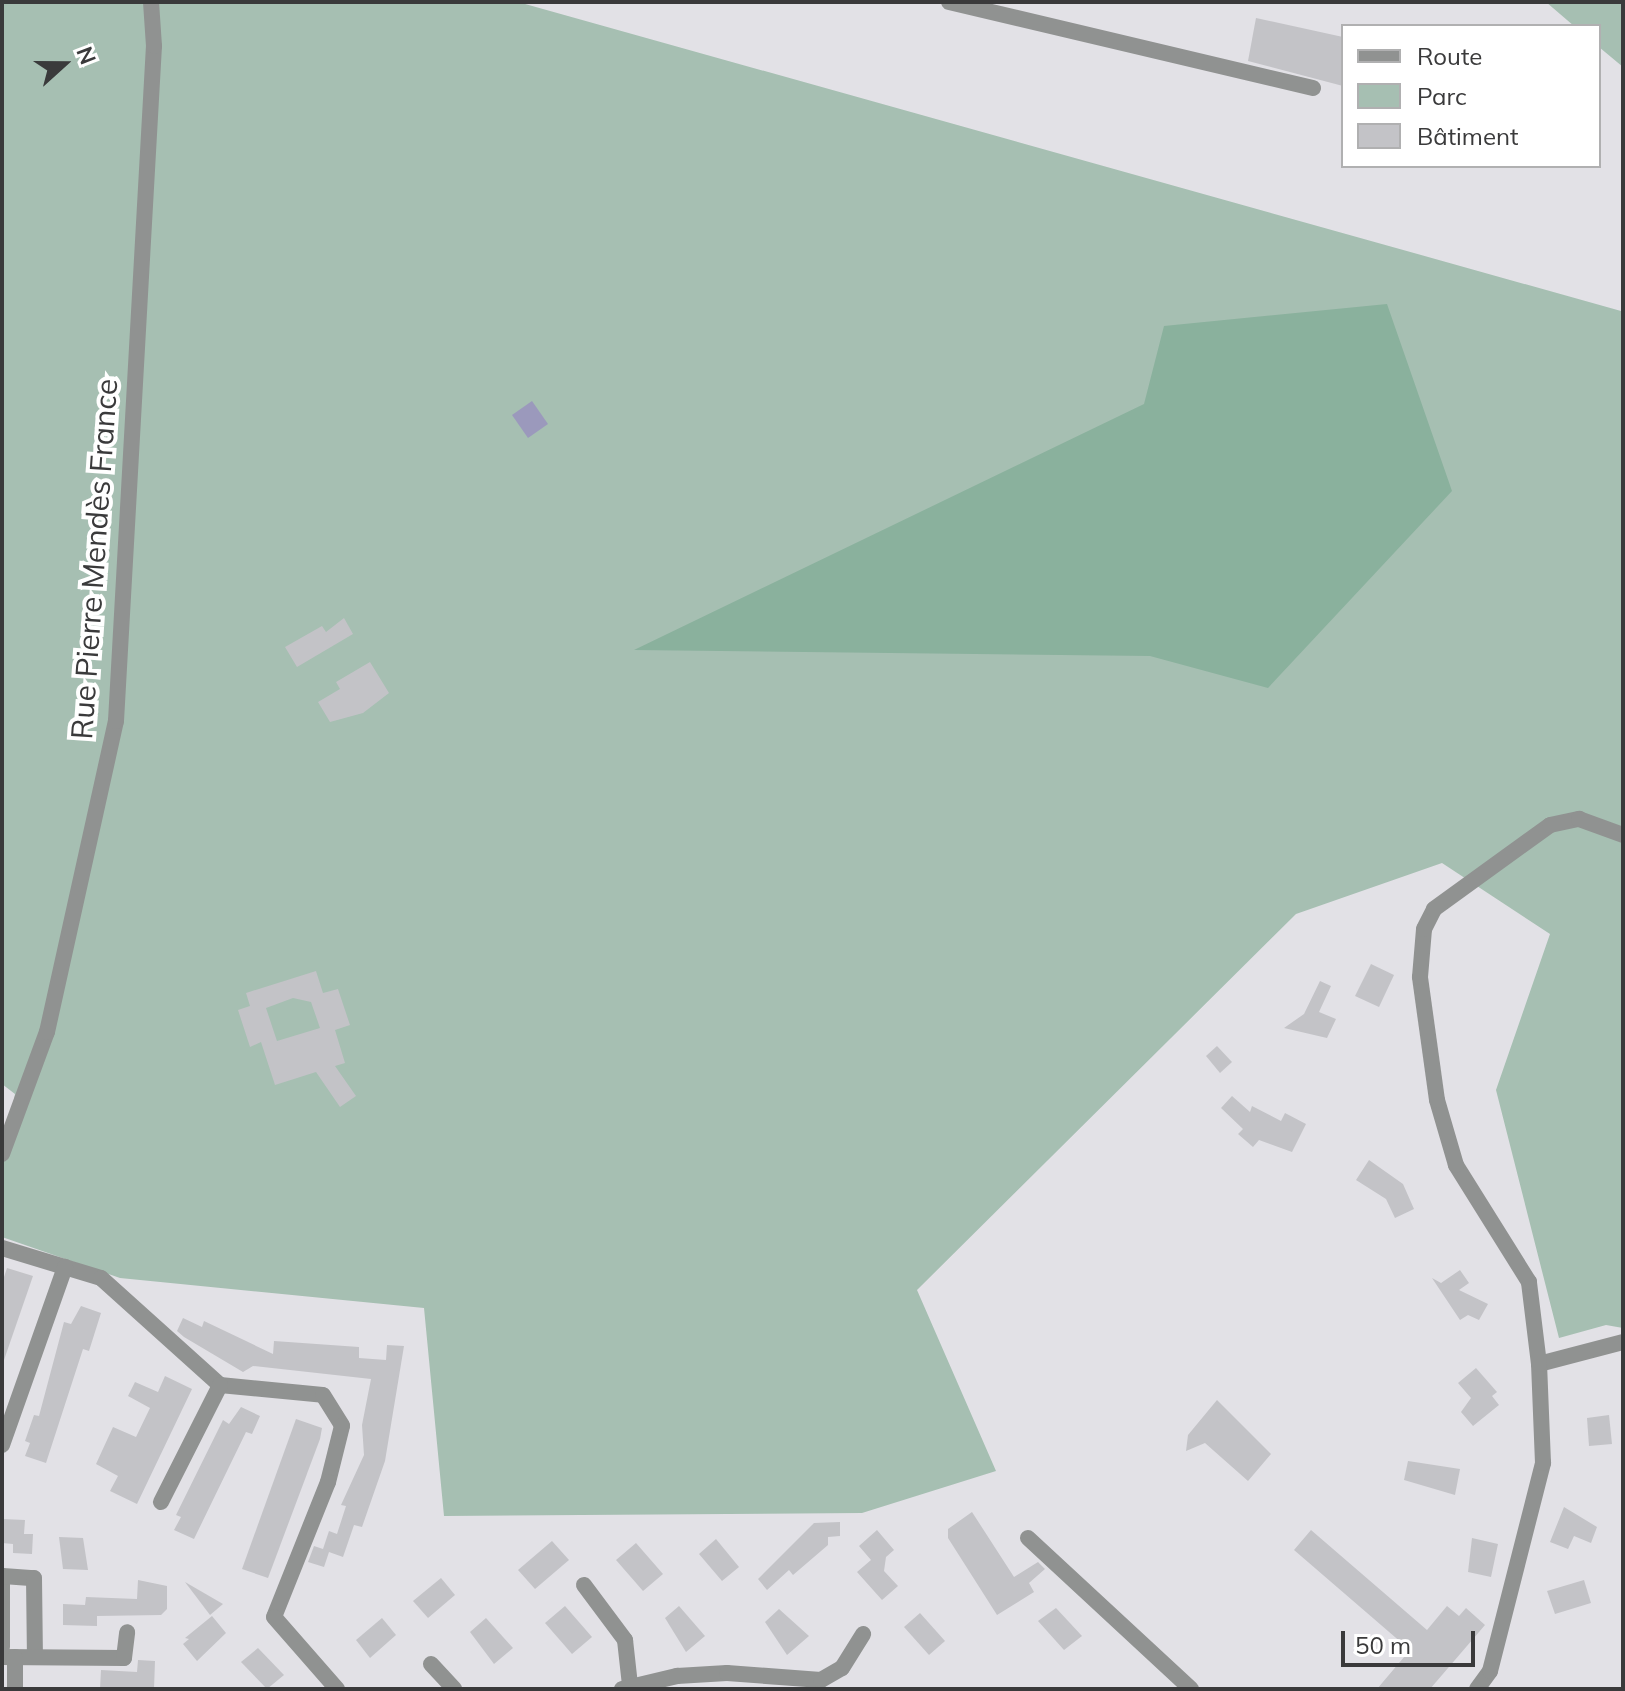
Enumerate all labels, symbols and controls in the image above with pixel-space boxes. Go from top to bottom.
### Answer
north arrow [24,24,104,104]
legend [1341,24,1601,168]
text: Route [1417,41,1482,71]
text: N [70,43,102,68]
text: Parc [1417,81,1467,111]
text: Bâtiment [1417,121,1518,151]
street label: Rue Pierre Mendès France [63,378,125,740]
scale bar [1345,1615,1479,1665]
text: 50 m [1355,1630,1411,1660]

